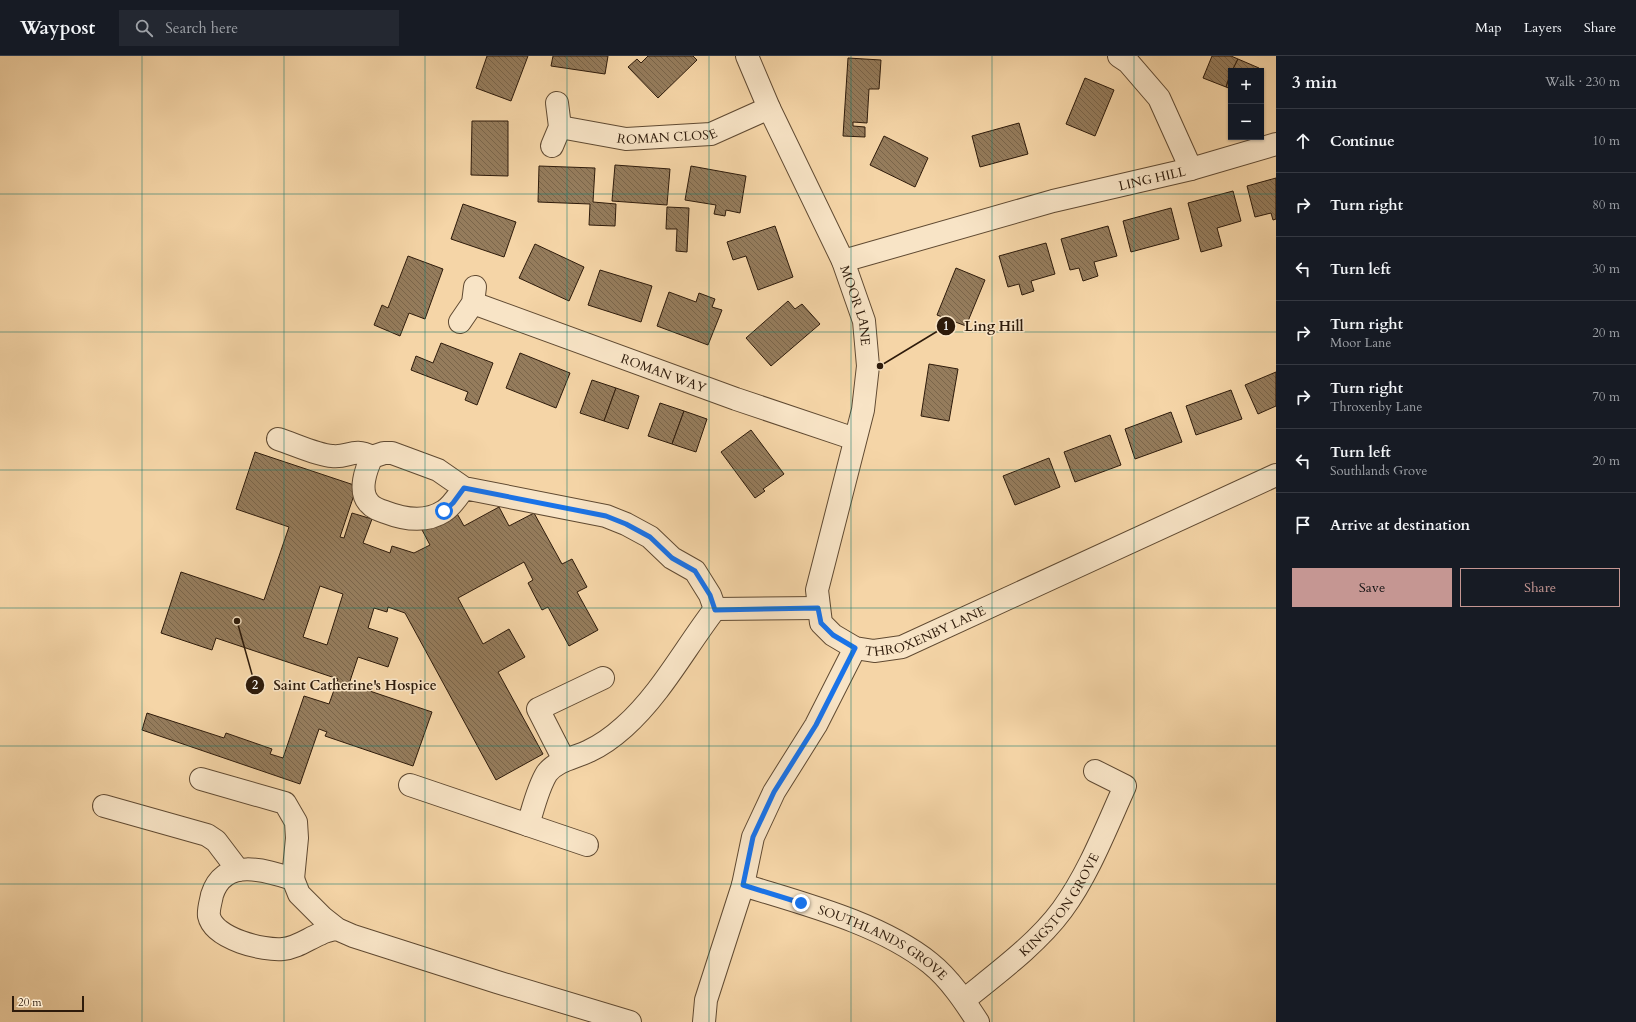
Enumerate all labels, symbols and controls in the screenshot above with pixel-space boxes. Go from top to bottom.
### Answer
search box [119,10,399,46]
text: Waypost [20,15,95,41]
icon: search [133,17,155,39]
text: Search here [165,18,238,38]
text: Map [1475,18,1502,37]
text: Layers [1524,18,1562,37]
text: Share [1584,18,1616,37]
map controls [1228,68,1264,140]
button: + [1228,68,1264,104]
text: 3 min [1292,71,1337,94]
text: Walk · 230 m [1545,73,1620,91]
button: − [1228,104,1264,140]
street label: ROMAN CLOSE [615,124,720,149]
icon: ahead [1292,130,1314,152]
text: Continue [1330,131,1395,151]
text: 10 m [1592,132,1620,150]
street label: LING HILL [1117,163,1188,196]
icon: right [1292,194,1314,216]
text: Turn right [1330,195,1403,215]
text: 80 m [1592,196,1620,214]
icon: left [1292,258,1314,280]
text: Turn left [1330,259,1391,279]
text: 30 m [1592,260,1620,278]
street label: MOOR LANE [835,263,874,347]
callout: Ling Hill [936,313,1032,339]
text: Turn right [1330,314,1403,334]
text: Ling Hill [964,317,1024,336]
text: 1 [943,318,949,334]
icon: right [1292,322,1314,344]
text: 20 m [1592,324,1620,342]
text: Moor Lane [1330,334,1391,352]
street label: ROMAN WAY [618,350,709,397]
text: Turn right [1330,378,1403,398]
icon: right [1292,386,1314,408]
text: 70 m [1592,388,1620,406]
text: Throxenby Lane [1330,398,1422,416]
text: Turn left [1330,442,1391,462]
icon: left [1292,450,1314,472]
text: 20 m [1592,452,1620,470]
text: Southlands Grove [1330,462,1428,480]
route start [435,502,453,520]
icon: arrive [1292,514,1314,536]
text: Arrive at destination [1330,515,1470,535]
button: Save [1292,568,1452,607]
button: Share [1460,568,1620,607]
street label: THROXENBY LANE [863,602,989,661]
callout: Saint Catherine's Hospice [245,672,445,698]
text: Saint Catherine's Hospice [273,676,437,695]
text: 2 [252,677,258,693]
street label: KINGSTON GROVE [1015,850,1104,961]
route end [792,894,810,912]
street label: SOUTHLANDS GROVE [815,901,951,984]
scale bar [12,994,84,1013]
text: 20 m [18,995,42,1010]

